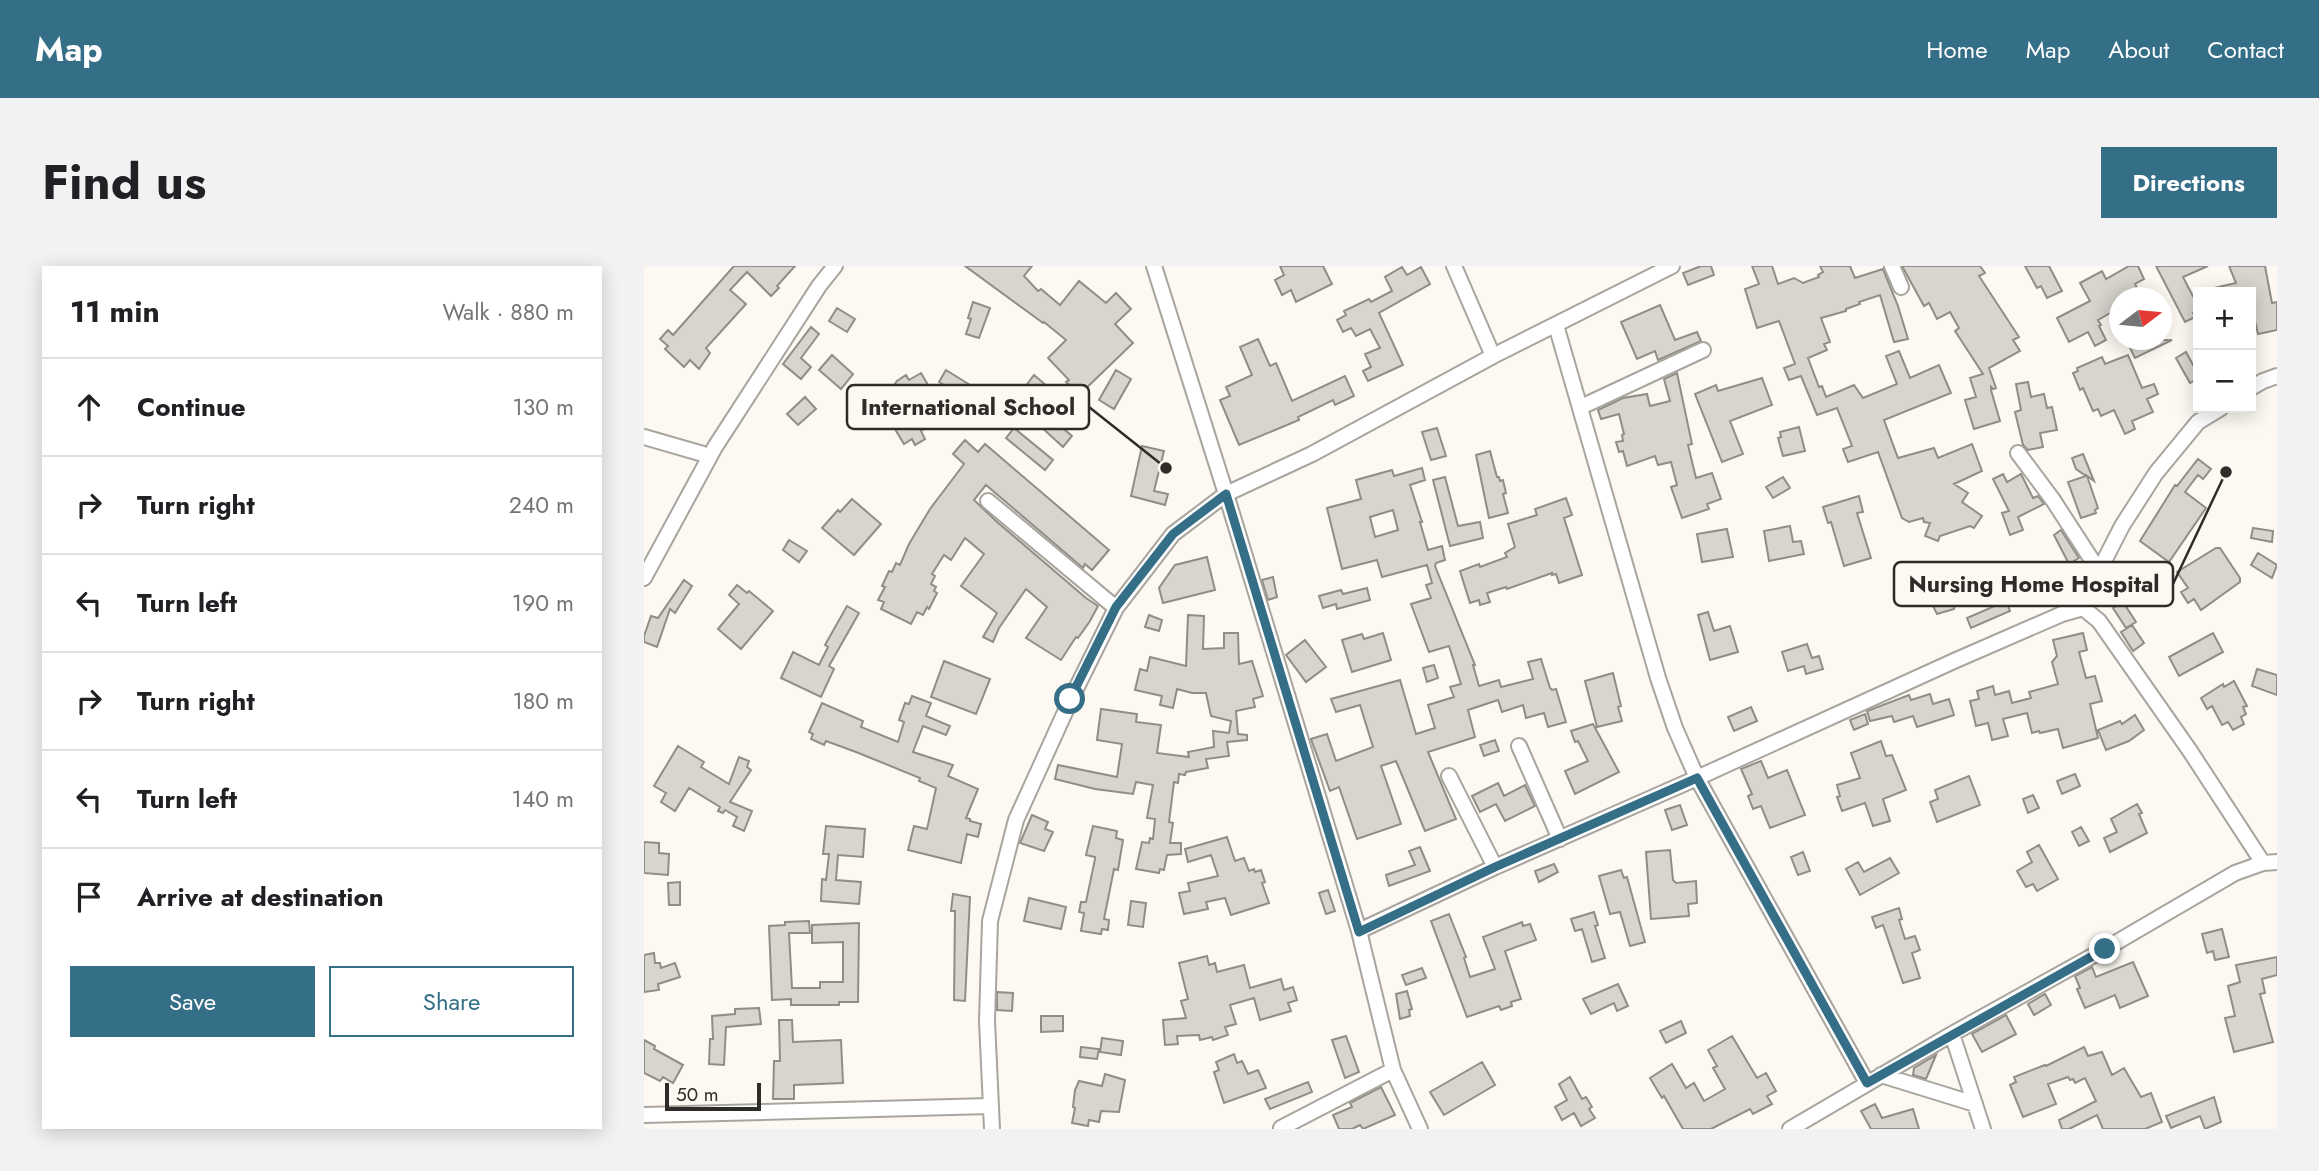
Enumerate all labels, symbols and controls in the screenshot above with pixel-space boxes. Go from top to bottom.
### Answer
text: Map [35,26,103,73]
text: Home [1926,32,1988,67]
text: Map [2026,32,2070,67]
text: About [2108,32,2169,67]
text: Contact [2207,32,2284,67]
text: Find us [42,147,206,217]
button: Directions [2101,147,2277,218]
north arrow [2109,287,2172,350]
map controls [2193,287,2256,413]
button: + [2193,287,2256,350]
text: 11 min [70,290,160,333]
text: Walk · 880 m [443,295,574,329]
button: − [2193,350,2256,413]
callout: International School [847,385,1089,429]
icon: ahead [70,388,108,426]
text: Continue [137,388,246,426]
text: 130 m [512,390,574,424]
text: International School [861,390,1075,424]
icon: right [70,486,108,524]
text: Turn right [137,486,255,524]
text: 240 m [509,488,574,522]
callout: Nursing Home Hospital [1894,562,2173,606]
text: Nursing Home Hospital [1908,567,2160,601]
icon: left [70,584,108,622]
text: Turn left [137,584,237,622]
text: 190 m [512,586,574,620]
icon: right [70,682,108,720]
text: Turn right [137,682,255,720]
route start [1054,683,1085,714]
text: 180 m [512,684,574,718]
icon: left [70,780,108,818]
text: Turn left [137,780,237,818]
text: 140 m [512,782,574,816]
icon: arrive [70,878,108,916]
text: Arrive at destination [137,878,384,916]
route end [2089,933,2120,964]
button: Save [70,966,315,1037]
button: Share [329,966,574,1037]
scale bar [665,1080,761,1112]
text: 50 m [676,1081,719,1108]

